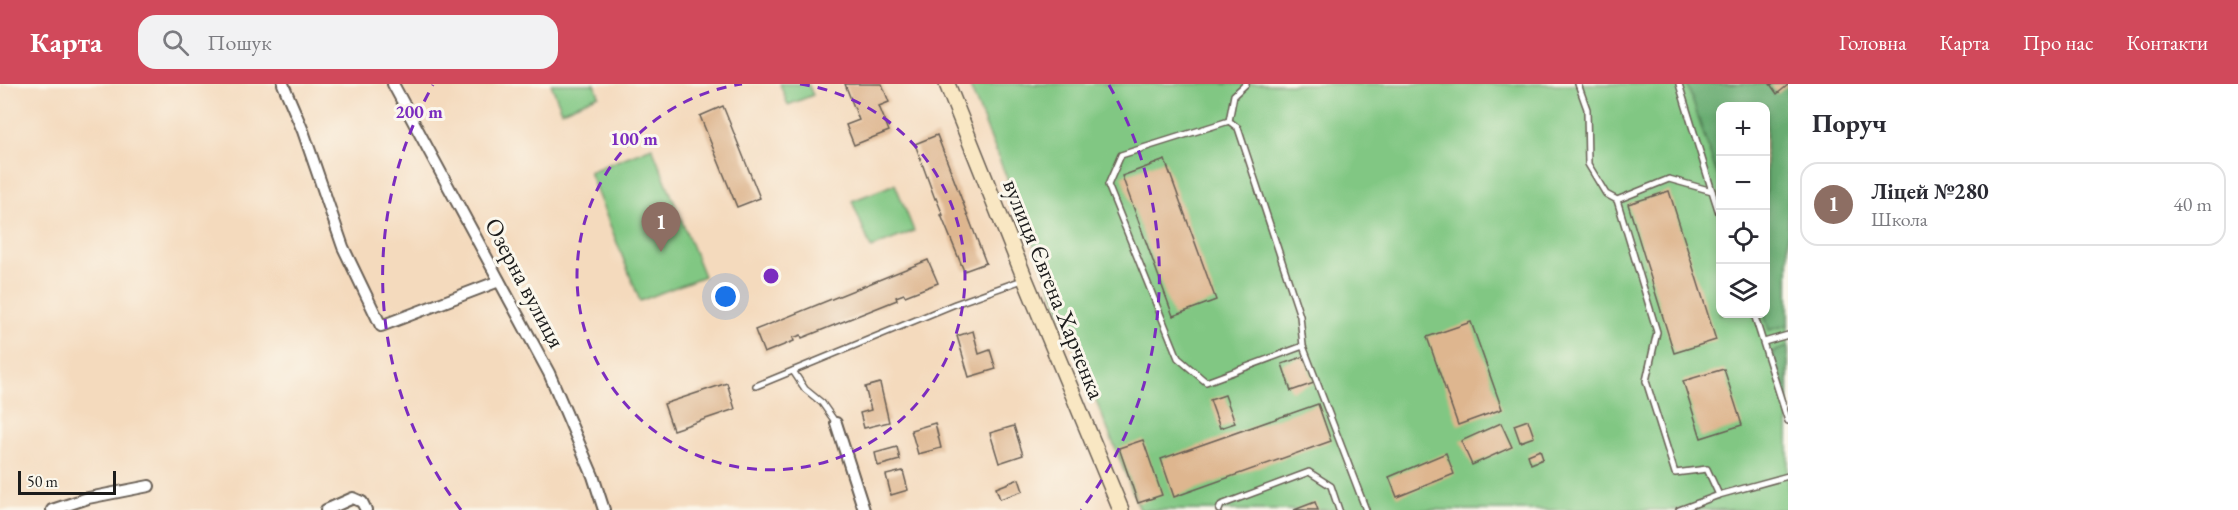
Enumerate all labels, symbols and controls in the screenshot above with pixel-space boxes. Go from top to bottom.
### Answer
search box [138,15,558,69]
text: Карта [30,24,102,60]
icon: search [159,26,192,59]
text: Пошук [207,28,272,57]
text: Головна [1839,29,1907,56]
text: Карта [1940,29,1990,56]
text: Про нас [2023,29,2093,56]
text: Контакти [2126,29,2208,56]
text: 200 m [395,100,443,123]
map controls [1716,102,1770,318]
button: + [1716,102,1770,156]
text: Поруч [1812,106,1887,140]
text: 100 m [610,127,658,150]
button: − [1716,156,1770,210]
street label: вулиця Євгена Харченка [996,174,1113,404]
text: Ліцей №280 [1871,177,1989,206]
text: 1 [1828,191,1839,217]
text: 40 m [2173,191,2212,217]
pin: 1 [642,202,680,252]
text: Школа [1871,206,1928,232]
button: locate [1716,210,1770,264]
street label: Озерна вулиця [478,212,573,353]
button: layers [1716,264,1770,318]
centre of rings [761,266,781,286]
your location [711,282,740,311]
scale bar [18,468,116,496]
text: 50 m [27,471,58,492]

